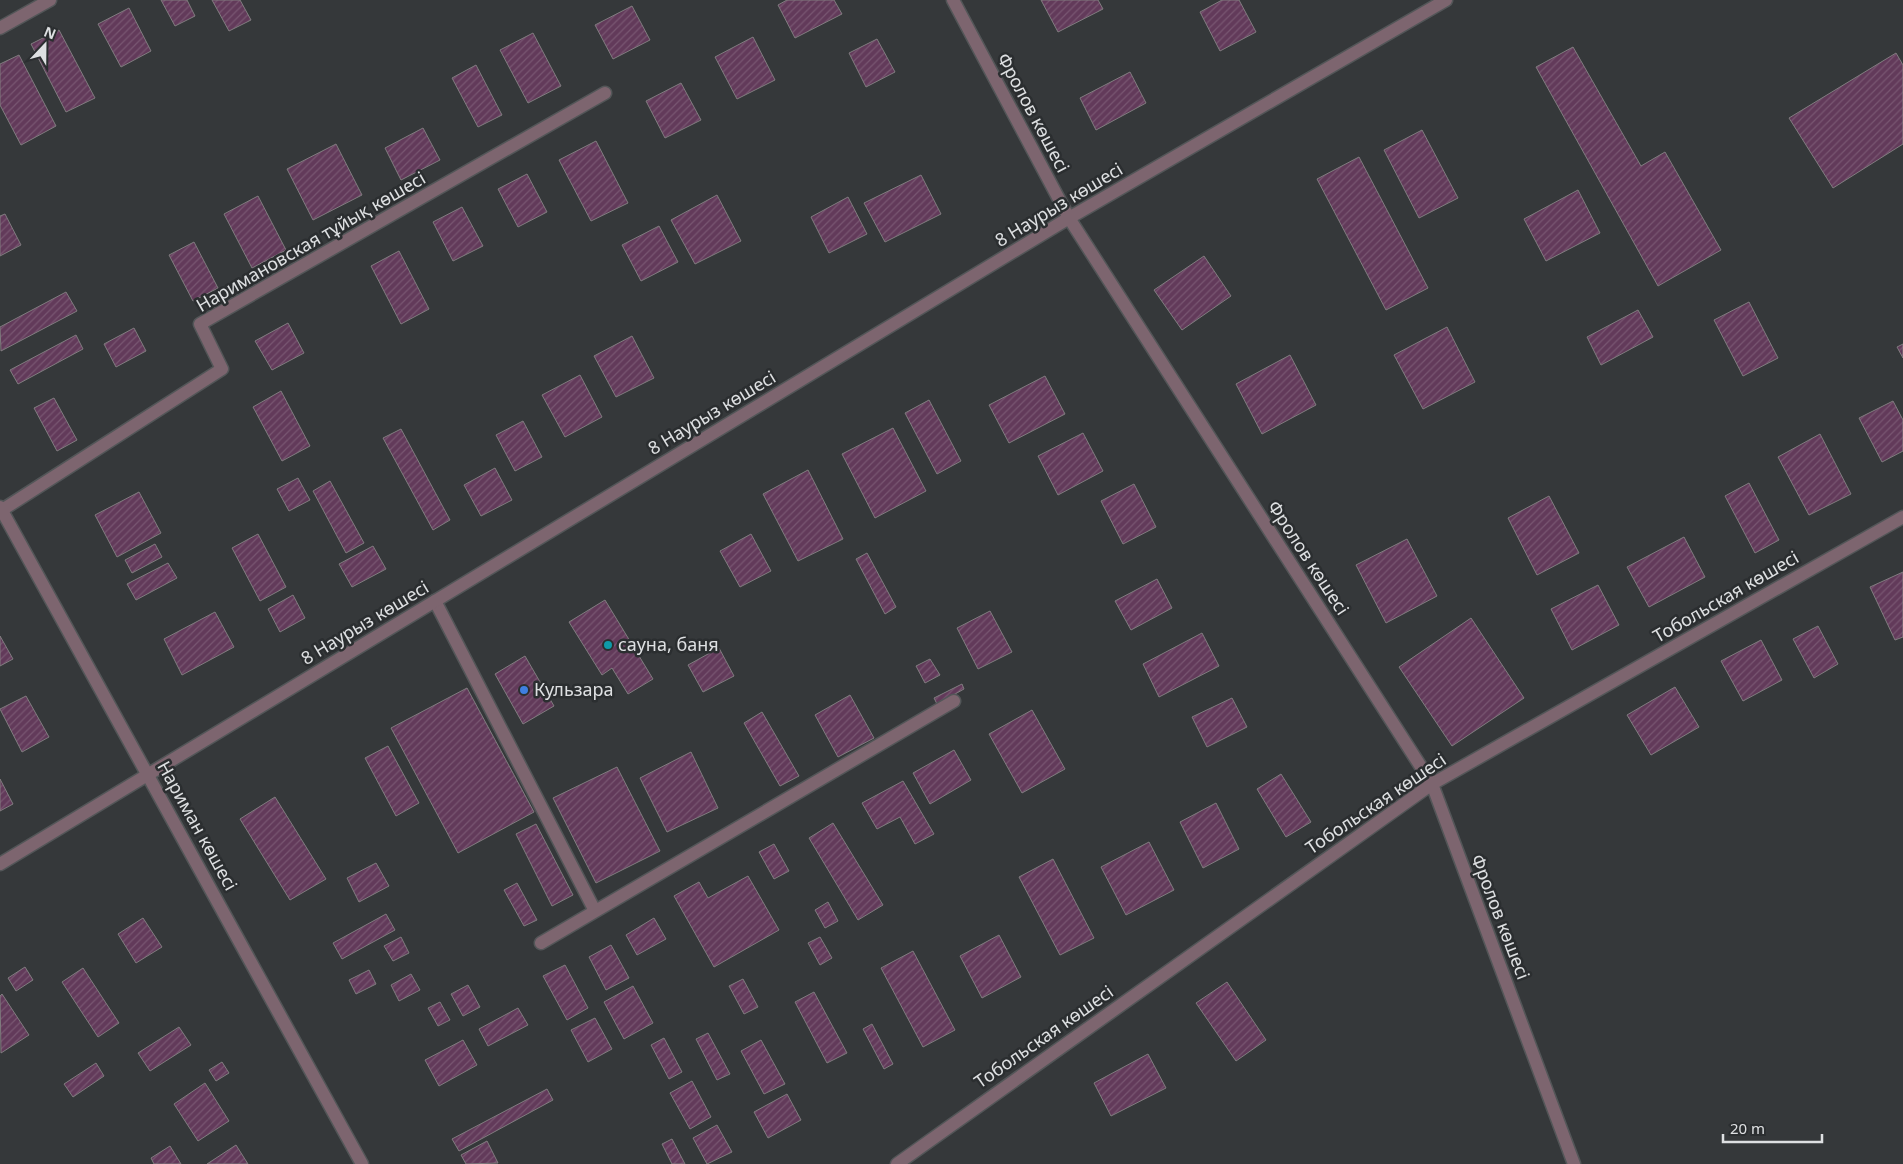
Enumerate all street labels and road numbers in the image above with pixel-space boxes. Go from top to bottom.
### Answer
street label: Фролов көшесі [992,49,1075,176]
street label: 8 Наурыз көшесі [990,157,1127,252]
street label: Наримановская тұйық көшесі [191,165,430,317]
street label: 8 Наурыз көшесі [643,365,780,460]
street label: Фролов көшесі [1263,496,1355,619]
street label: Тобольская көшесі [1648,545,1803,648]
street label: 8 Наурыз көшесі [296,575,433,670]
street label: Тобольская көшесі [1301,747,1450,859]
street label: Нариман көшесі [152,756,243,895]
street label: Фролов көшесі [1466,851,1536,983]
street label: Тобольская көшесі [969,979,1118,1093]

